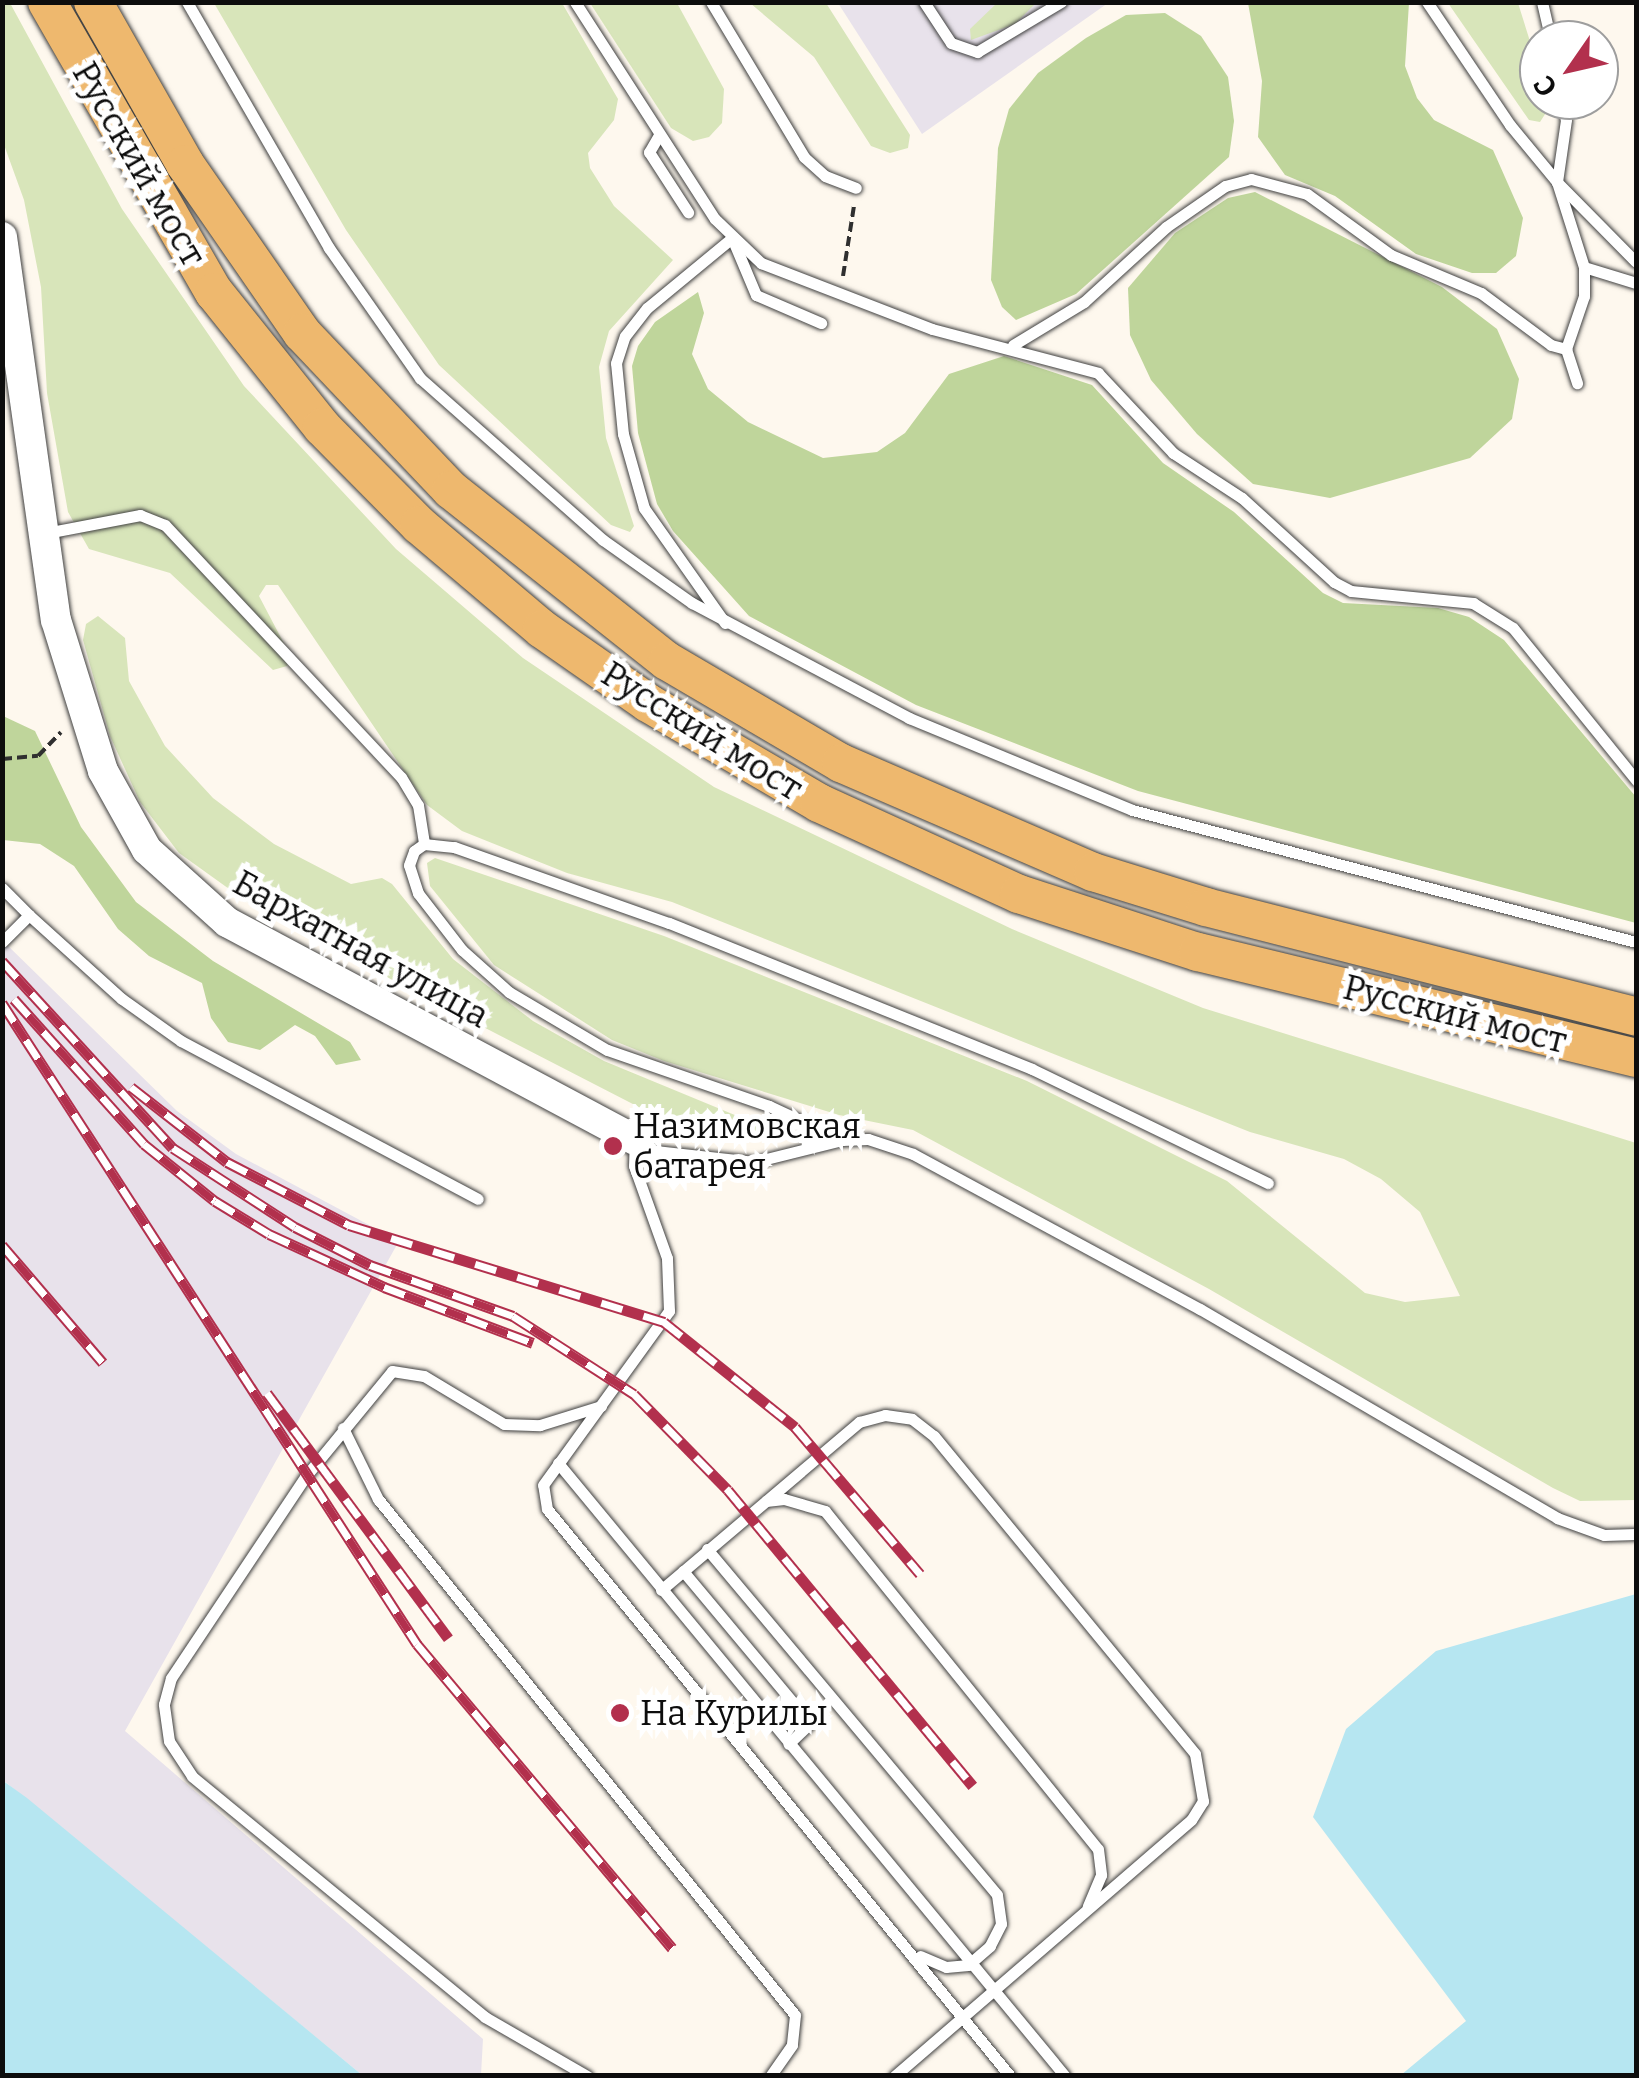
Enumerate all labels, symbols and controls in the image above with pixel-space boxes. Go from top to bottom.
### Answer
north arrow [1519,20,1619,120]
street label: Русский мост [64,55,214,273]
text: С [1527,69,1564,103]
street label: Русский мост [594,653,810,809]
street label: Бархатная улица [226,861,496,1037]
street label: Русский мост [1339,966,1571,1062]
place label: Назимовская батарея [633,1105,861,1187]
marker: Назимовская батарея [602,1135,624,1157]
place label: На Курилы [640,1692,828,1734]
marker: На Курилы [609,1702,631,1724]

